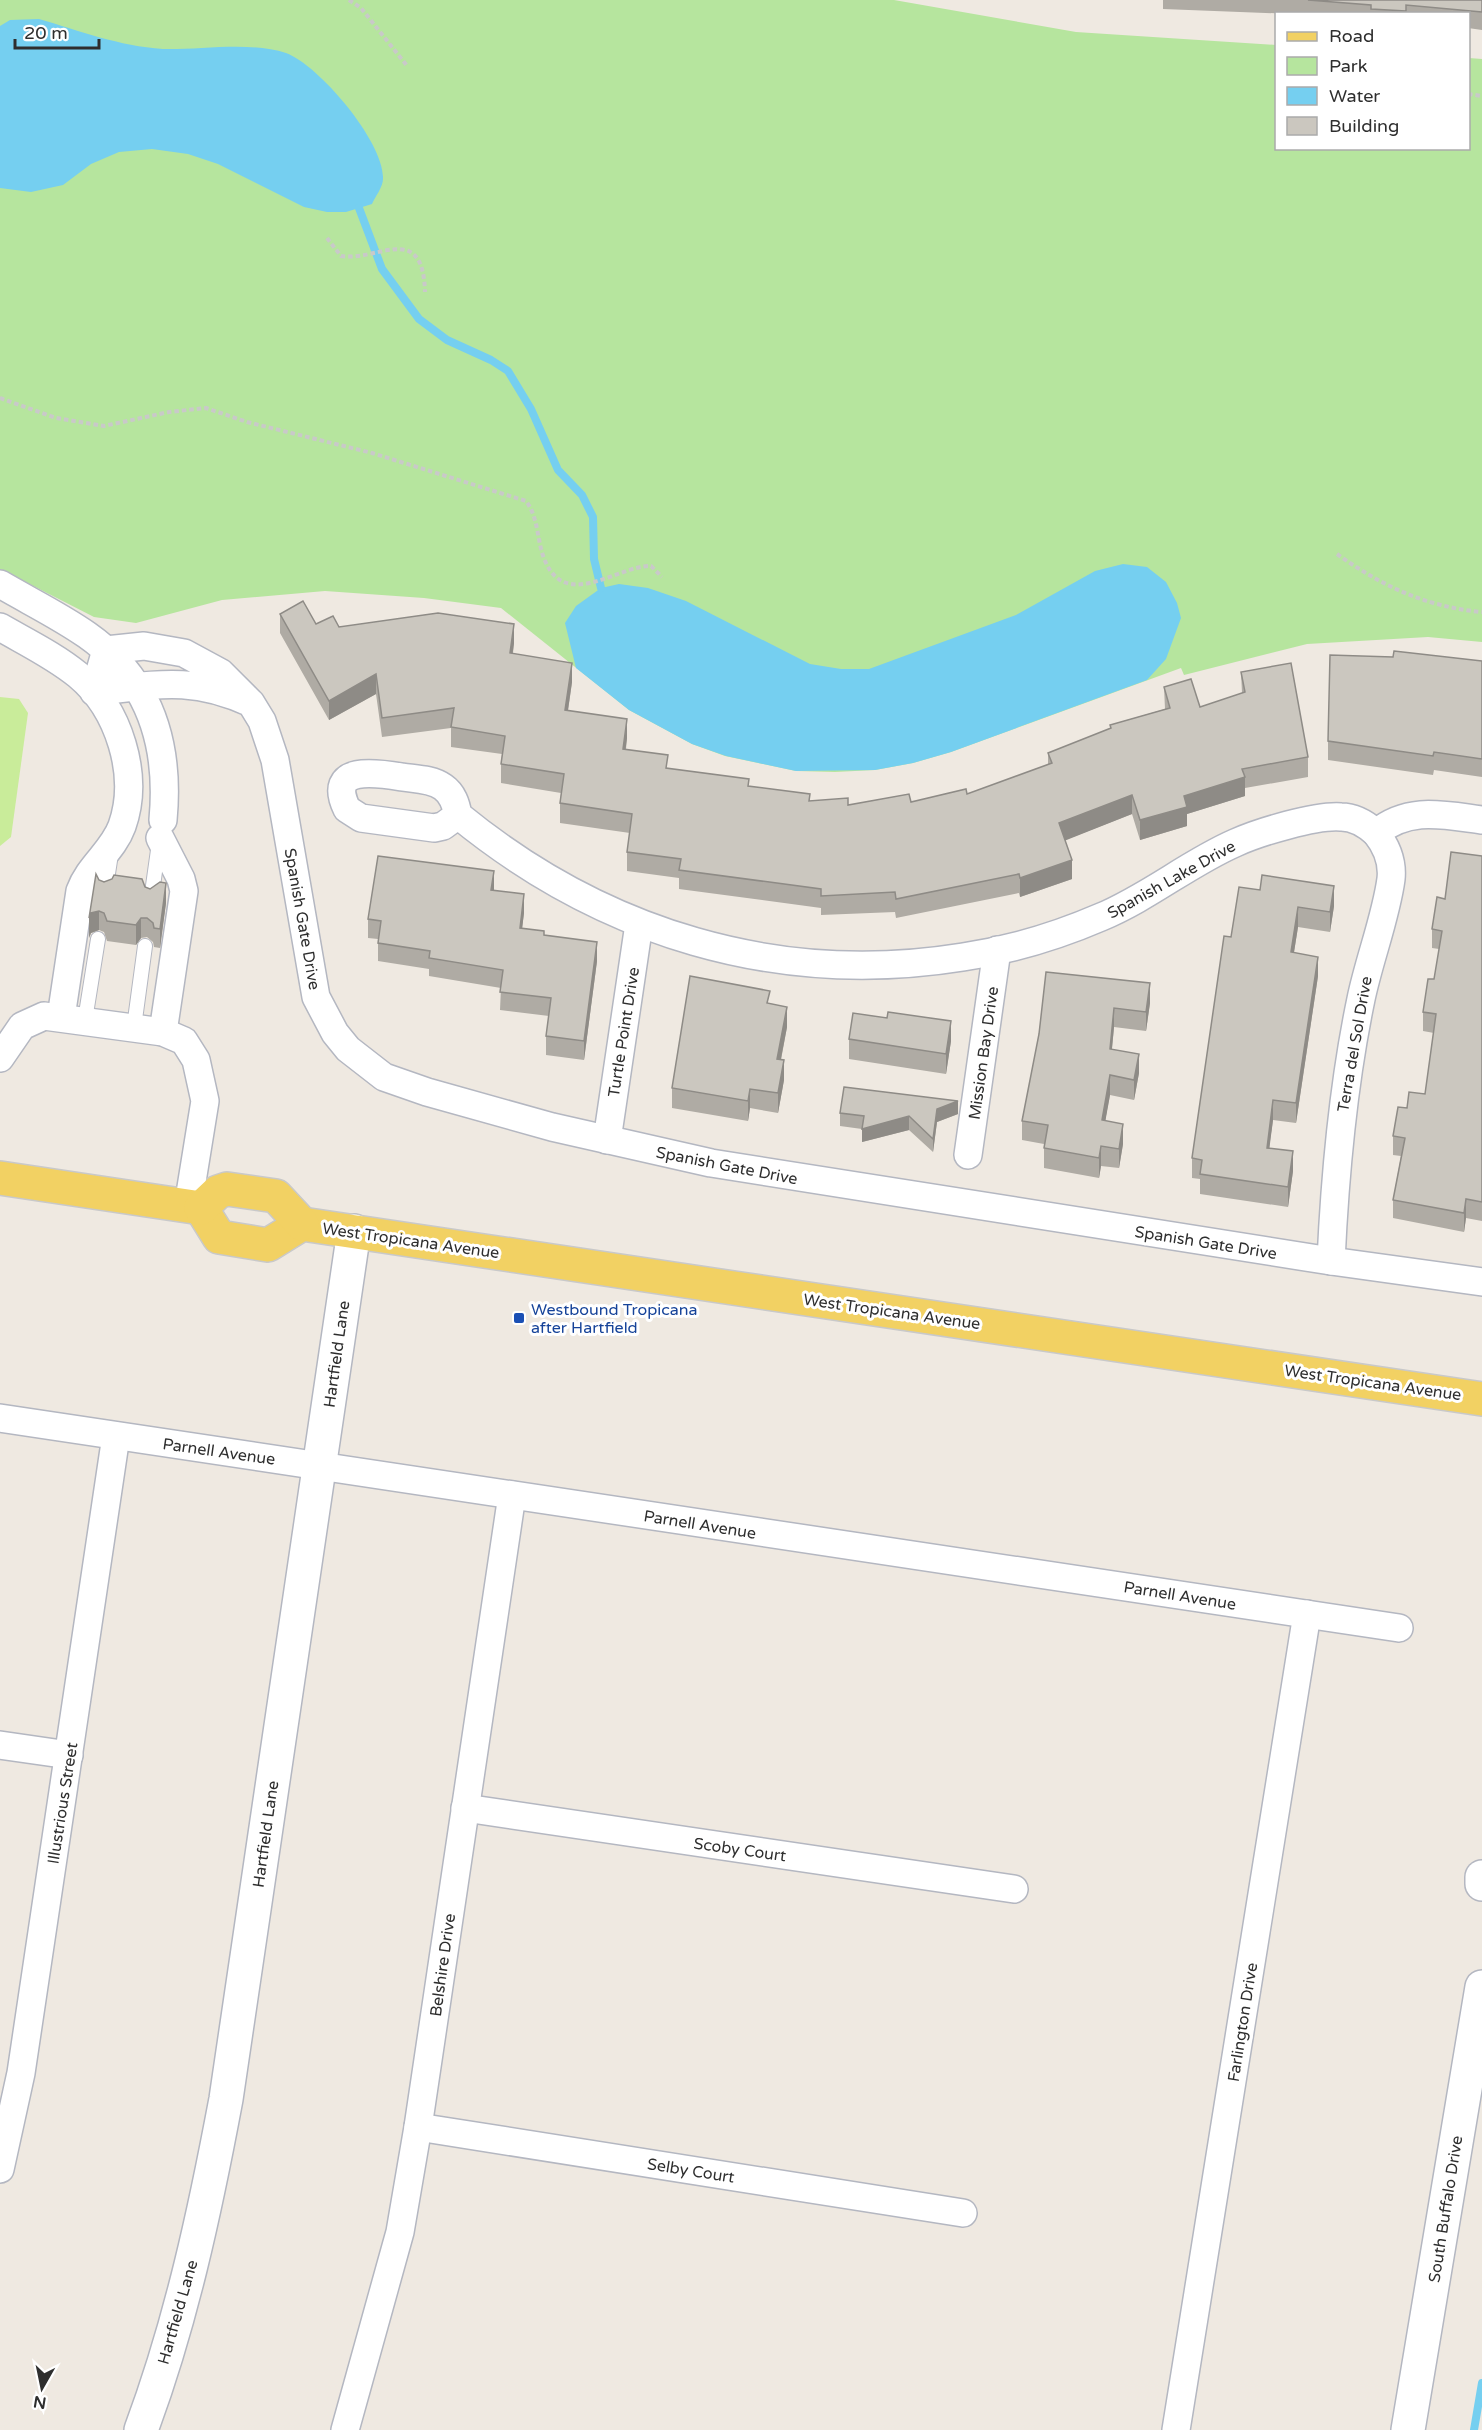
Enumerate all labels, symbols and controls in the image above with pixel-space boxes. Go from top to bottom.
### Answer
scale bar [15,12,99,50]
legend [1275,12,1470,150]
text: 20 m [24,22,68,44]
text: Road [1329,25,1374,47]
text: Park [1329,55,1368,77]
text: Water [1329,85,1380,107]
text: Building [1329,115,1399,137]
street label: Spanish Lake Drive [1104,836,1239,923]
street label: Spanish Gate Drive [280,847,324,992]
street label: Turtle Point Drive [604,966,644,1099]
street label: Terra del Sol Drive [1333,975,1377,1114]
street label: Mission Bay Drive [965,985,1003,1121]
street label: Spanish Gate Drive [654,1142,799,1190]
street label: West Tropicana Avenue [321,1219,501,1263]
street label: Spanish Gate Drive [1133,1222,1278,1264]
street label: West Tropicana Avenue [802,1290,982,1334]
street label: Hartfield Lane [320,1299,354,1409]
place label: Westbound Tropicana after Hartfield [531,1300,698,1338]
marker: Westbound Tropicana after Hartfield [512,1311,526,1325]
street label: West Tropicana Avenue [1283,1361,1463,1405]
street label: Parnell Avenue [161,1434,277,1470]
street label: Parnell Avenue [642,1506,758,1544]
street label: Parnell Avenue [1122,1577,1238,1615]
street label: Illustrious Street [43,1741,82,1865]
street label: Hartfield Lane [249,1779,283,1889]
street label: Scoby Court [692,1834,787,1866]
street label: Belshire Drive [426,1912,460,2018]
street label: Farlington Drive [1224,1961,1262,2083]
street label: South Buffalo Drive [1424,2134,1467,2284]
street label: Selby Court [646,2154,736,2188]
street label: Hartfield Lane [153,2258,202,2367]
north arrow [12,2358,72,2418]
text: N [32,2391,48,2413]

